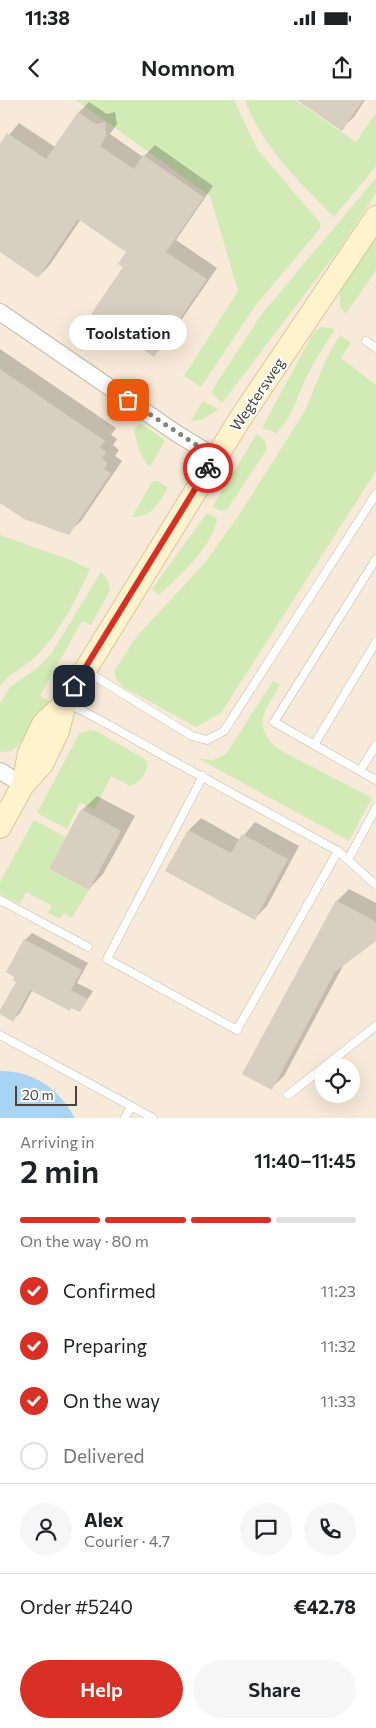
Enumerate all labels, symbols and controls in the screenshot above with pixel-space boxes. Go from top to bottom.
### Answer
text: 11:38 [25,6,70,29]
icon: back [20,54,48,82]
text: Nomnom [141,54,235,81]
icon: share [328,54,356,82]
callout: Toolstation [69,315,187,350]
text: Toolstation [86,323,170,342]
street label: Wegtersweg [226,354,288,434]
pin [107,379,149,421]
icon: bag [114,386,142,414]
courier [183,443,233,493]
icon: bike [194,454,222,482]
pin [53,665,95,707]
icon: home [60,672,88,700]
map controls [315,1058,360,1103]
button: locate [315,1058,360,1103]
scale bar [15,1083,78,1106]
text: 20 m [22,1086,54,1103]
text: Arriving in [20,1132,94,1151]
text: 11:40–11:45 [254,1149,356,1172]
text: 2 min [20,1150,99,1190]
text: On the way · 80 m [20,1231,149,1250]
icon: check [20,1277,48,1305]
text: Confirmed [63,1279,156,1302]
text: 11:23 [321,1281,356,1300]
icon: check [20,1332,48,1360]
text: Preparing [63,1334,147,1357]
text: 11:32 [321,1336,356,1355]
icon: check [20,1387,48,1415]
text: On the way [63,1389,160,1412]
text: 11:33 [320,1391,356,1410]
text: Delivered [63,1444,144,1467]
button: person [20,1503,72,1555]
button: chat [240,1503,292,1555]
button: phone [304,1503,356,1555]
text: Alex [84,1508,124,1531]
text: Courier · 4.7 [84,1531,170,1550]
text: Order #5240 [20,1595,133,1618]
text: €42.78 [293,1595,356,1618]
button: Help [20,1660,183,1718]
button: Share [193,1660,356,1718]

